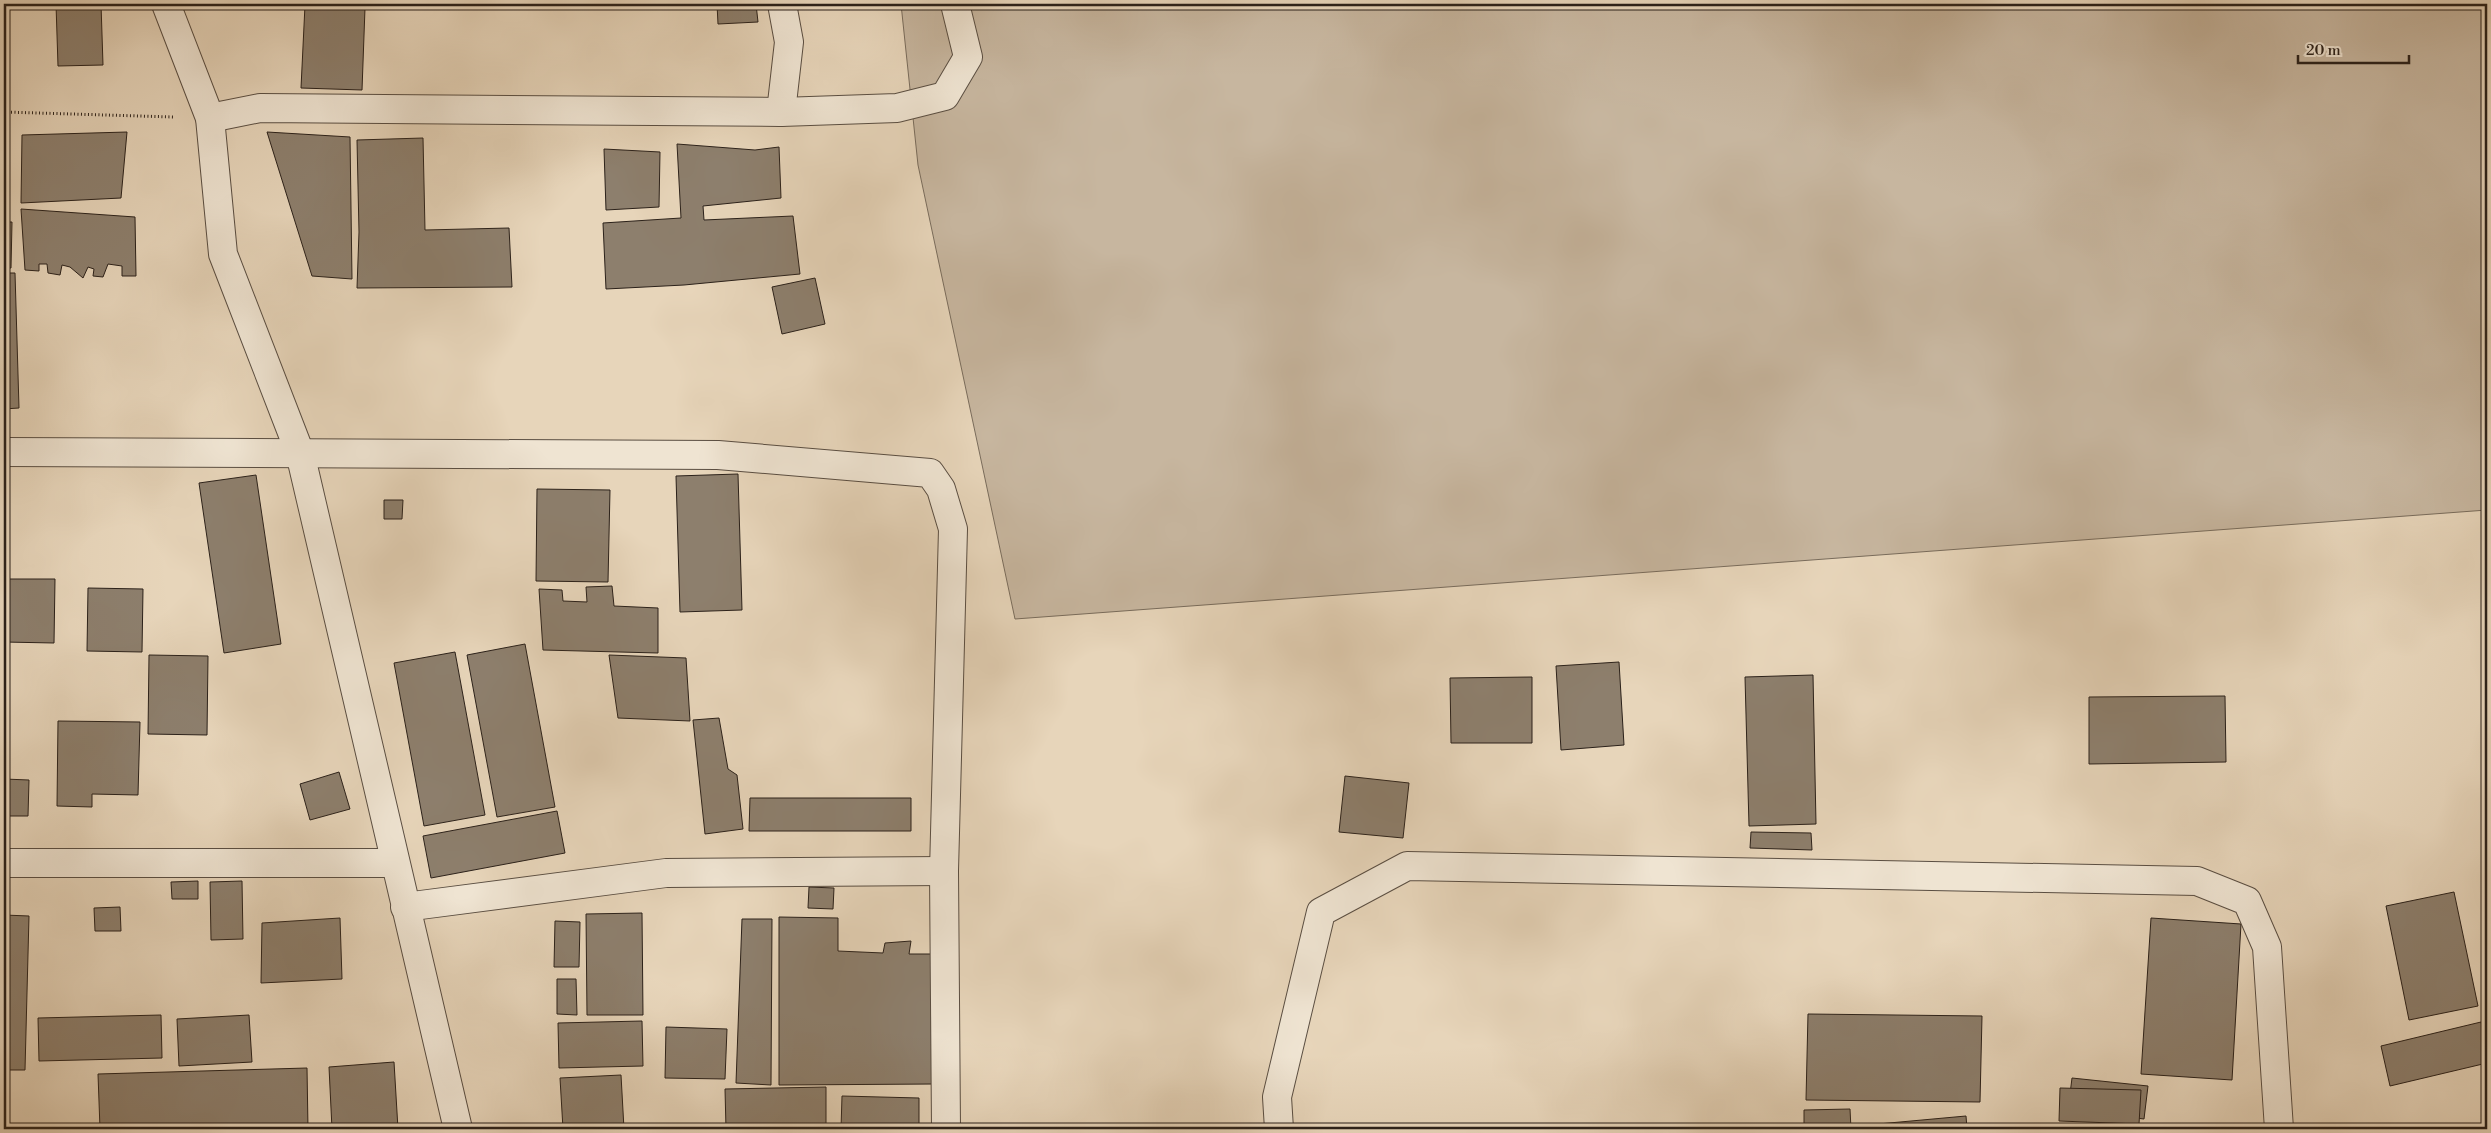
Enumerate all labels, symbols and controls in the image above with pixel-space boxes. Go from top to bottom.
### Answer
scale bar [2298,32,2410,64]
text: 20 m [2306,41,2341,60]

